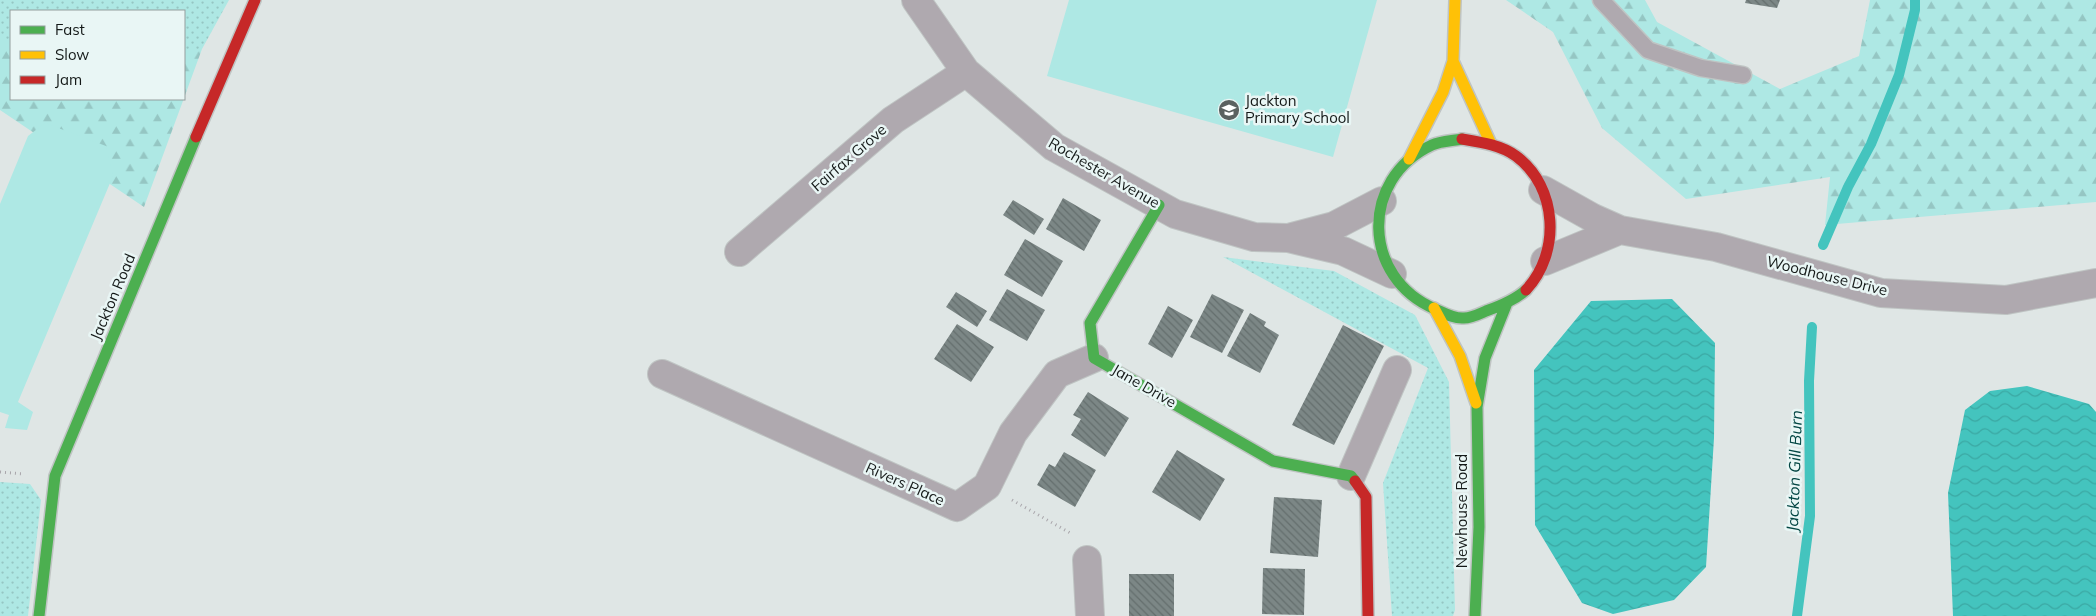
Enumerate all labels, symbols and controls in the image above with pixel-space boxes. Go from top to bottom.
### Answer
legend [10,10,185,100]
text: Fast [55,20,85,39]
text: Slow [55,45,89,64]
text: Jam [55,70,82,89]
place label: Jackton Primary School [1245,91,1350,127]
school or university icon: Jackton Primary School [1217,98,1241,122]
street label: Fairfax Grove [807,120,890,195]
street label: Rochester Avenue [1045,133,1163,212]
street label: Jackton Road [86,251,139,343]
street label: Woodhouse Drive [1765,251,1889,300]
street label: Jane Drive [1109,360,1180,412]
water label: Jackton Gill Burn [1782,410,1806,534]
street label: Newhouse Road [1452,454,1471,568]
street label: Rivers Place [863,458,948,509]

